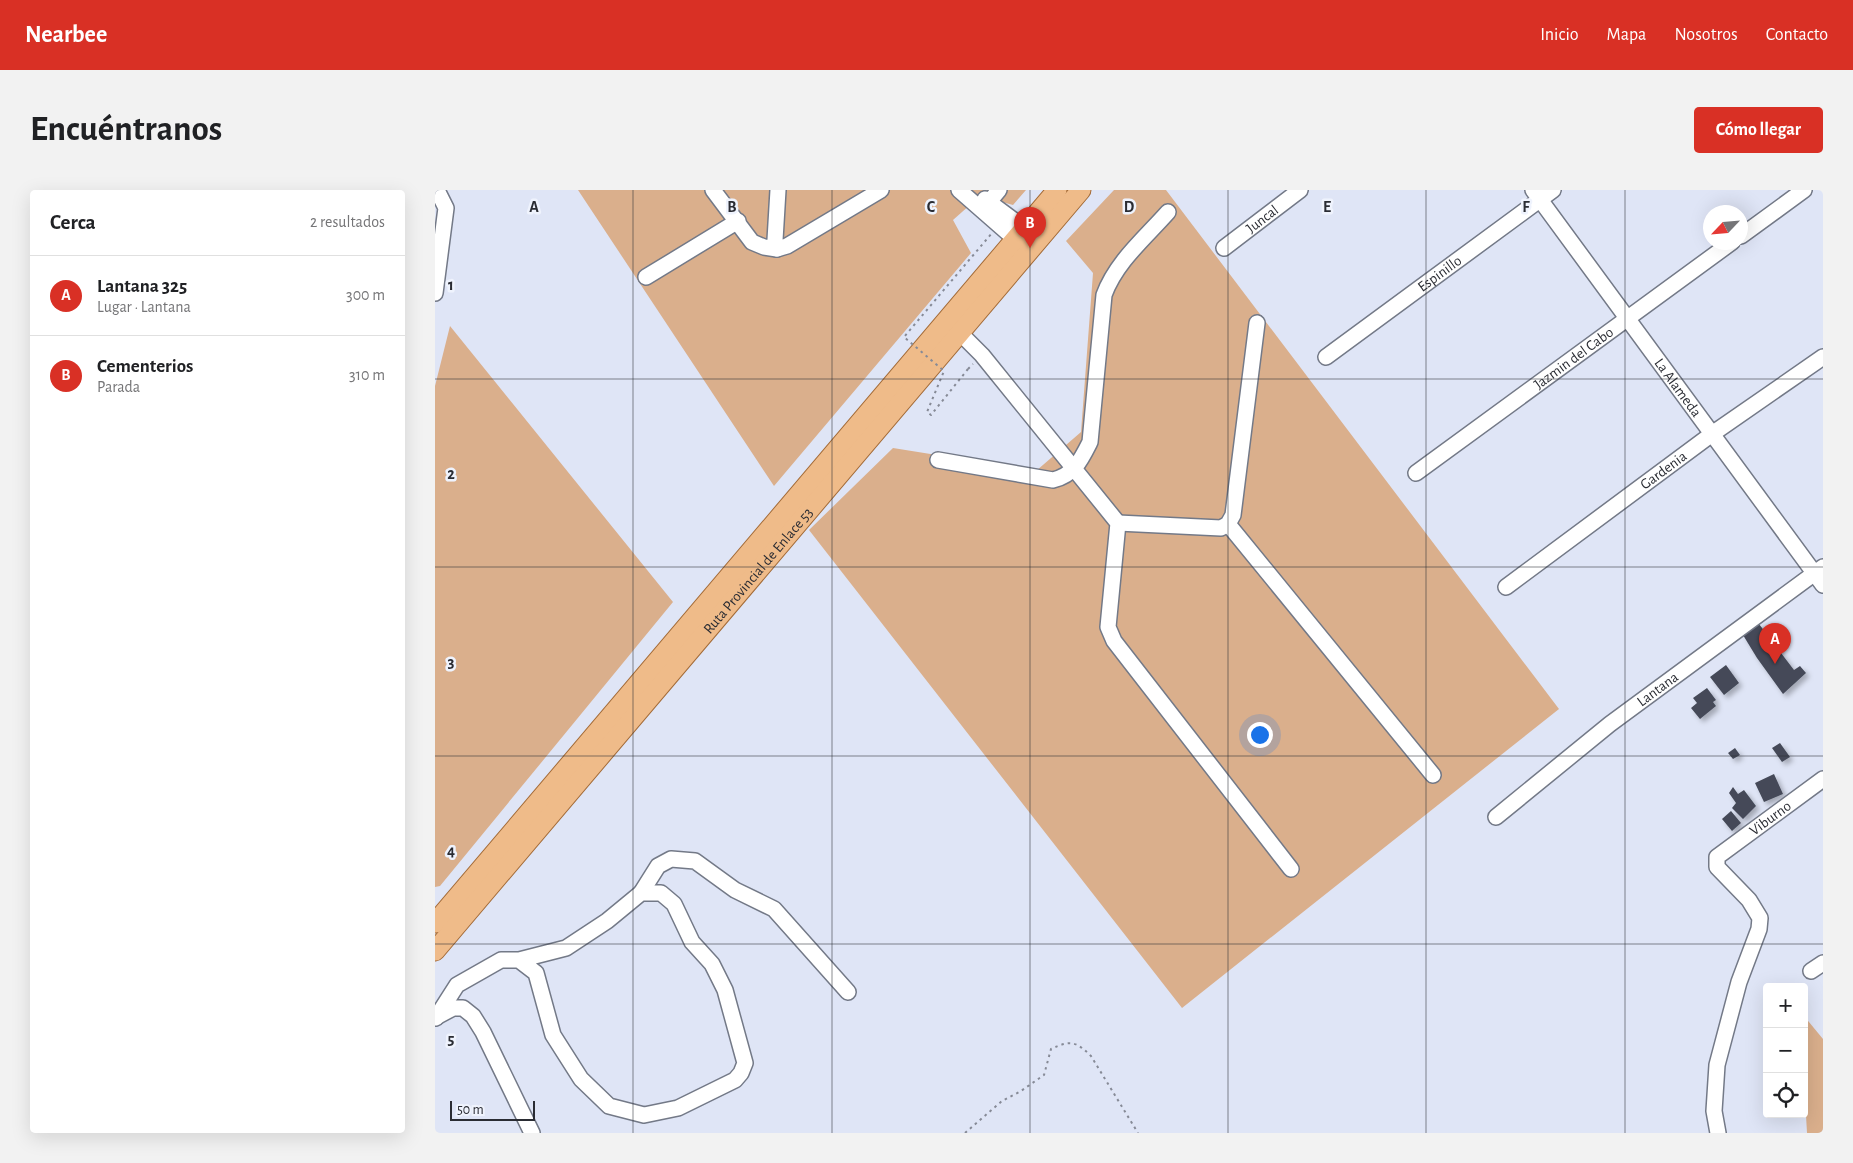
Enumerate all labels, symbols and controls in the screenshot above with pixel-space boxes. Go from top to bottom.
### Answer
text: Nearbee [25,23,107,47]
text: Inicio [1540,26,1579,44]
text: Mapa [1607,26,1646,44]
text: Nosotros [1674,26,1738,44]
text: Contacto [1766,26,1828,44]
button: Cómo llegar [1694,107,1823,153]
text: Encuéntranos [30,112,222,147]
text: A [529,199,539,215]
text: B [727,199,737,215]
text: C [927,199,936,215]
text: D [1124,199,1135,215]
text: E [1323,199,1331,215]
text: F [1522,199,1530,215]
street label: Juncal [1243,202,1281,236]
north arrow [1703,205,1748,250]
pin: B [1014,207,1046,248]
text: Cerca [50,212,96,233]
text: 2 resultados [310,214,385,230]
street label: Espinillo [1415,253,1464,294]
text: Lantana 325 [97,277,187,296]
text: 1 [448,277,454,293]
text: A [61,287,71,303]
text: 300 m [346,287,385,303]
text: Lugar · Lantana [97,299,191,315]
street label: Jazmin del Cabo [1531,324,1616,392]
street label: La Alameda [1652,355,1704,420]
text: Cementerios [97,357,193,376]
text: B [61,367,71,383]
text: 310 m [349,367,385,383]
text: Parada [97,379,140,395]
street label: Gardenia [1637,448,1689,492]
text: 2 [447,466,455,482]
street label: Ruta Provincial de Enlace 53 [700,505,815,636]
pin: A [1759,623,1791,664]
text: 3 [448,654,455,670]
street label: Lantana [1634,669,1681,709]
your location [1247,722,1273,748]
street label: Viburno [1747,798,1794,838]
text: 4 [447,843,455,859]
map controls [1763,983,1808,1118]
button: + [1763,983,1808,1028]
button: − [1763,1028,1808,1073]
text: 5 [448,1031,455,1047]
button: locate [1763,1073,1808,1118]
scale bar [450,1098,535,1121]
text: 50 m [457,1103,484,1117]

